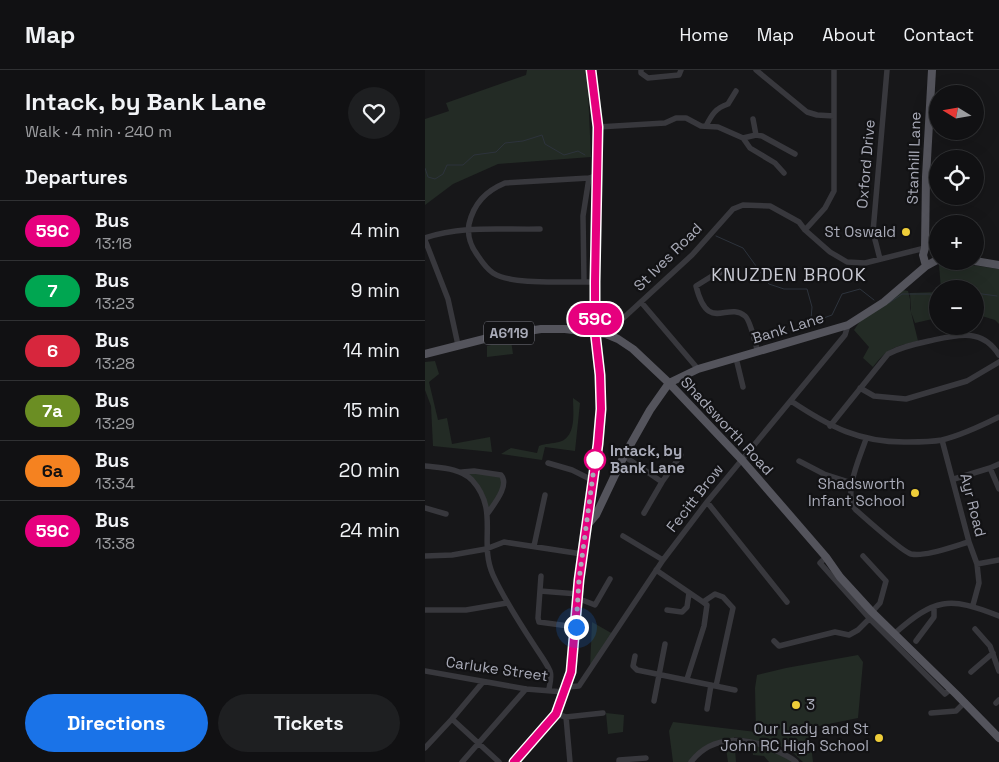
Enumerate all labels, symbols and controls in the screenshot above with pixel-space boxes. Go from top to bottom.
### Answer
text: Map [25,19,75,50]
text: Home [680,23,729,46]
text: Map [757,23,794,46]
text: About [822,23,876,46]
text: Contact [904,23,974,46]
north arrow [929,85,984,140]
map controls [929,85,984,335]
text: Intack, by Bank Lane [25,86,266,117]
button: heart [348,87,400,139]
street label: Stanhill Lane [902,111,925,205]
street label: Oxford Drive [852,119,879,209]
text: Walk · 4 min · 240 m [25,121,172,142]
button: locate [929,150,984,205]
text: Departures [25,165,128,190]
text: Bus [95,208,129,233]
button: + [929,215,984,270]
text: 4 min [351,218,400,243]
text: 59C [36,219,69,242]
street label: St Ives Road [630,219,706,295]
place label: St Oswald [824,222,896,241]
marker: St Oswald [900,226,912,238]
text: 13:18 [95,233,132,254]
district label: KNUZDEN BROOK [711,263,867,286]
text: Bus [95,268,129,293]
text: 9 min [351,278,400,303]
text: 7 [48,279,57,302]
button: − [929,280,984,335]
text: 13:23 [95,293,135,314]
line badge: 59C [566,303,624,335]
text: 59C [578,307,612,330]
street label: Bank Lane [749,308,826,348]
road number: A6119 [484,322,534,344]
text: Bus [95,328,129,353]
text: 14 min [343,338,400,363]
text: 6 [47,339,58,362]
text: 13:28 [95,353,135,374]
street label: Shadsworth Road [677,372,778,479]
text: Bus [95,388,129,413]
text: 15 min [343,398,400,423]
text: 7a [42,399,63,422]
text: 13:29 [95,413,135,434]
place label: Intack, by Bank Lane [610,441,685,477]
text: Bus [95,448,129,473]
marker: Intack, by Bank Lane [584,449,606,471]
text: 20 min [339,458,400,483]
text: 6a [42,459,63,482]
street label: Fecitt Brow [662,460,727,536]
street label: Ayr Road [956,471,991,539]
text: 13:34 [95,473,135,494]
place label: Shadsworth Infant School [808,474,905,510]
marker: Shadsworth Infant School [909,487,921,499]
text: Bus [95,508,129,533]
text: 24 min [340,518,400,543]
text: 59C [36,519,69,542]
text: 13:38 [95,533,135,554]
your location [564,615,589,640]
street label: Carluke Street [445,652,549,685]
button: Directions [25,694,208,752]
button: Tickets [218,694,400,752]
place label: 3 [806,695,815,714]
marker: 3 [790,699,802,711]
place label: Our Lady and St John RC High School [720,719,869,755]
marker: Our Lady and St John RC High School [873,732,885,744]

